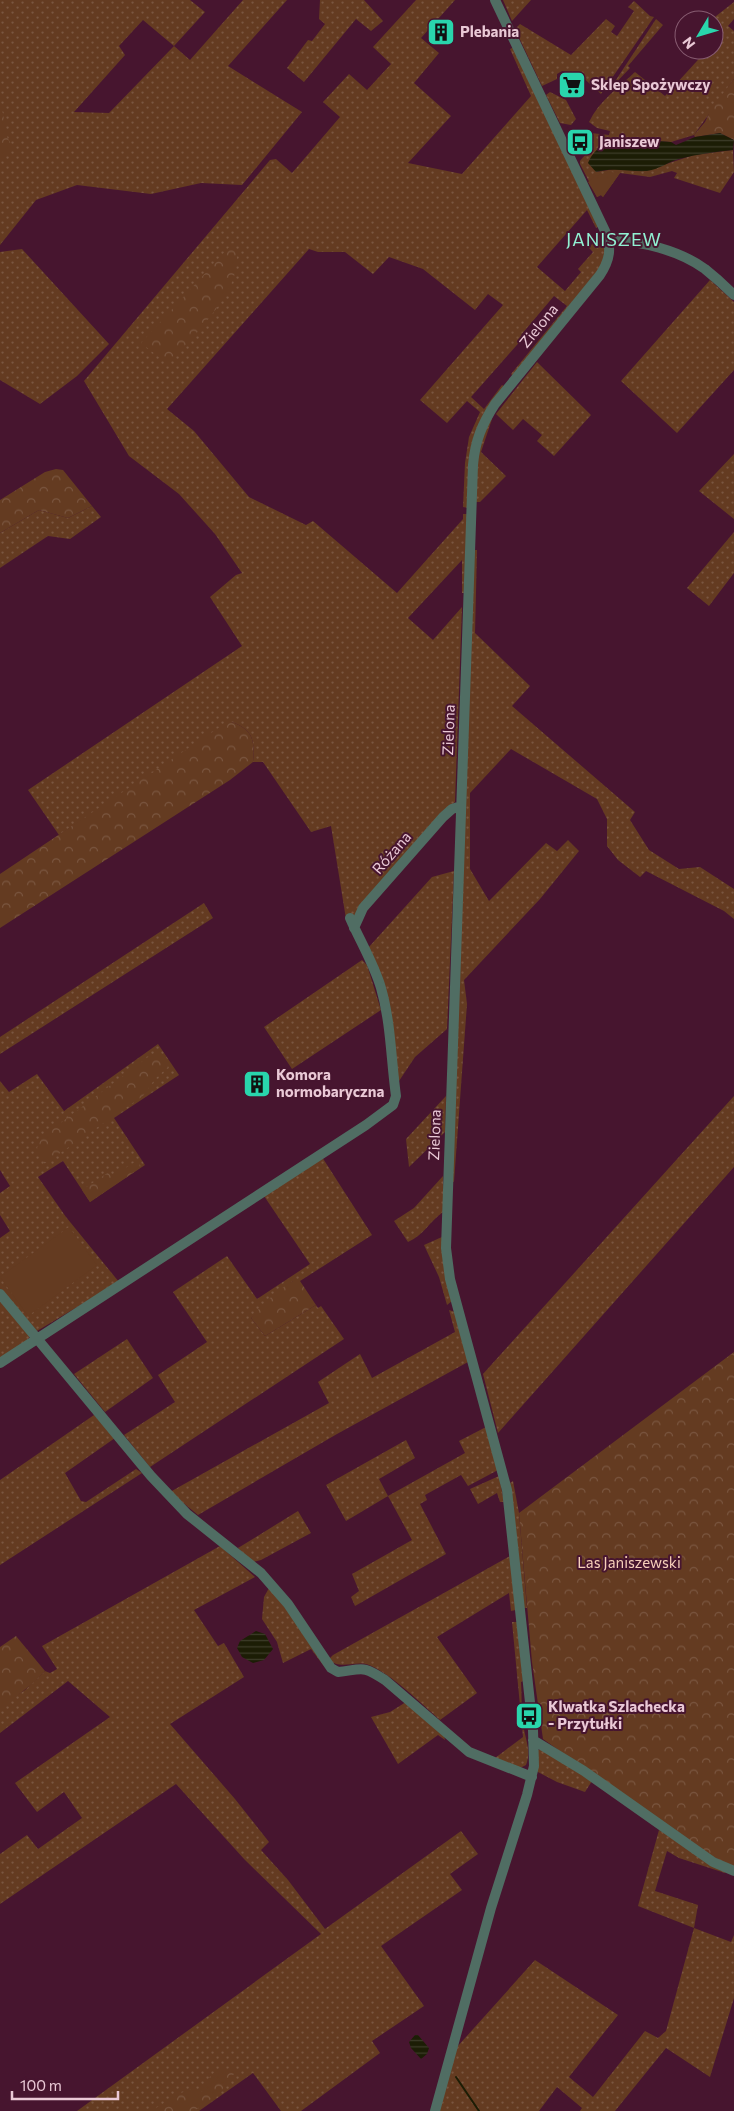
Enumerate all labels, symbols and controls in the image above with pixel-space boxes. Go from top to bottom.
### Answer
north arrow [674,10,724,60]
building icon: Plebania [426,17,456,47]
place label: Plebania [460,22,519,40]
text: N [678,34,698,53]
supermarket icon: Sklep Spożywczy [557,70,587,100]
place label: Sklep Spożywczy [591,75,711,93]
bus stop icon: Janiszew [565,127,595,157]
place label: Janiszew [599,132,660,150]
district label: JANISZEW [566,228,662,250]
street label: Zielona [515,300,561,351]
street label: Zielona [438,704,458,756]
street label: Różana [368,827,415,877]
place label: Komora normobaryczna [276,1065,384,1100]
building icon: Komora normobaryczna [242,1069,272,1099]
street label: Zielona [424,1109,444,1161]
park label: Las Janiszewski [577,1553,681,1571]
place label: Klwatka Szlachecka - Przytułki [548,1697,685,1732]
bus stop icon: Klwatka Szlachecka - Przytułki [514,1701,544,1731]
scale bar [12,2068,119,2100]
text: 100 m [20,2076,62,2094]

